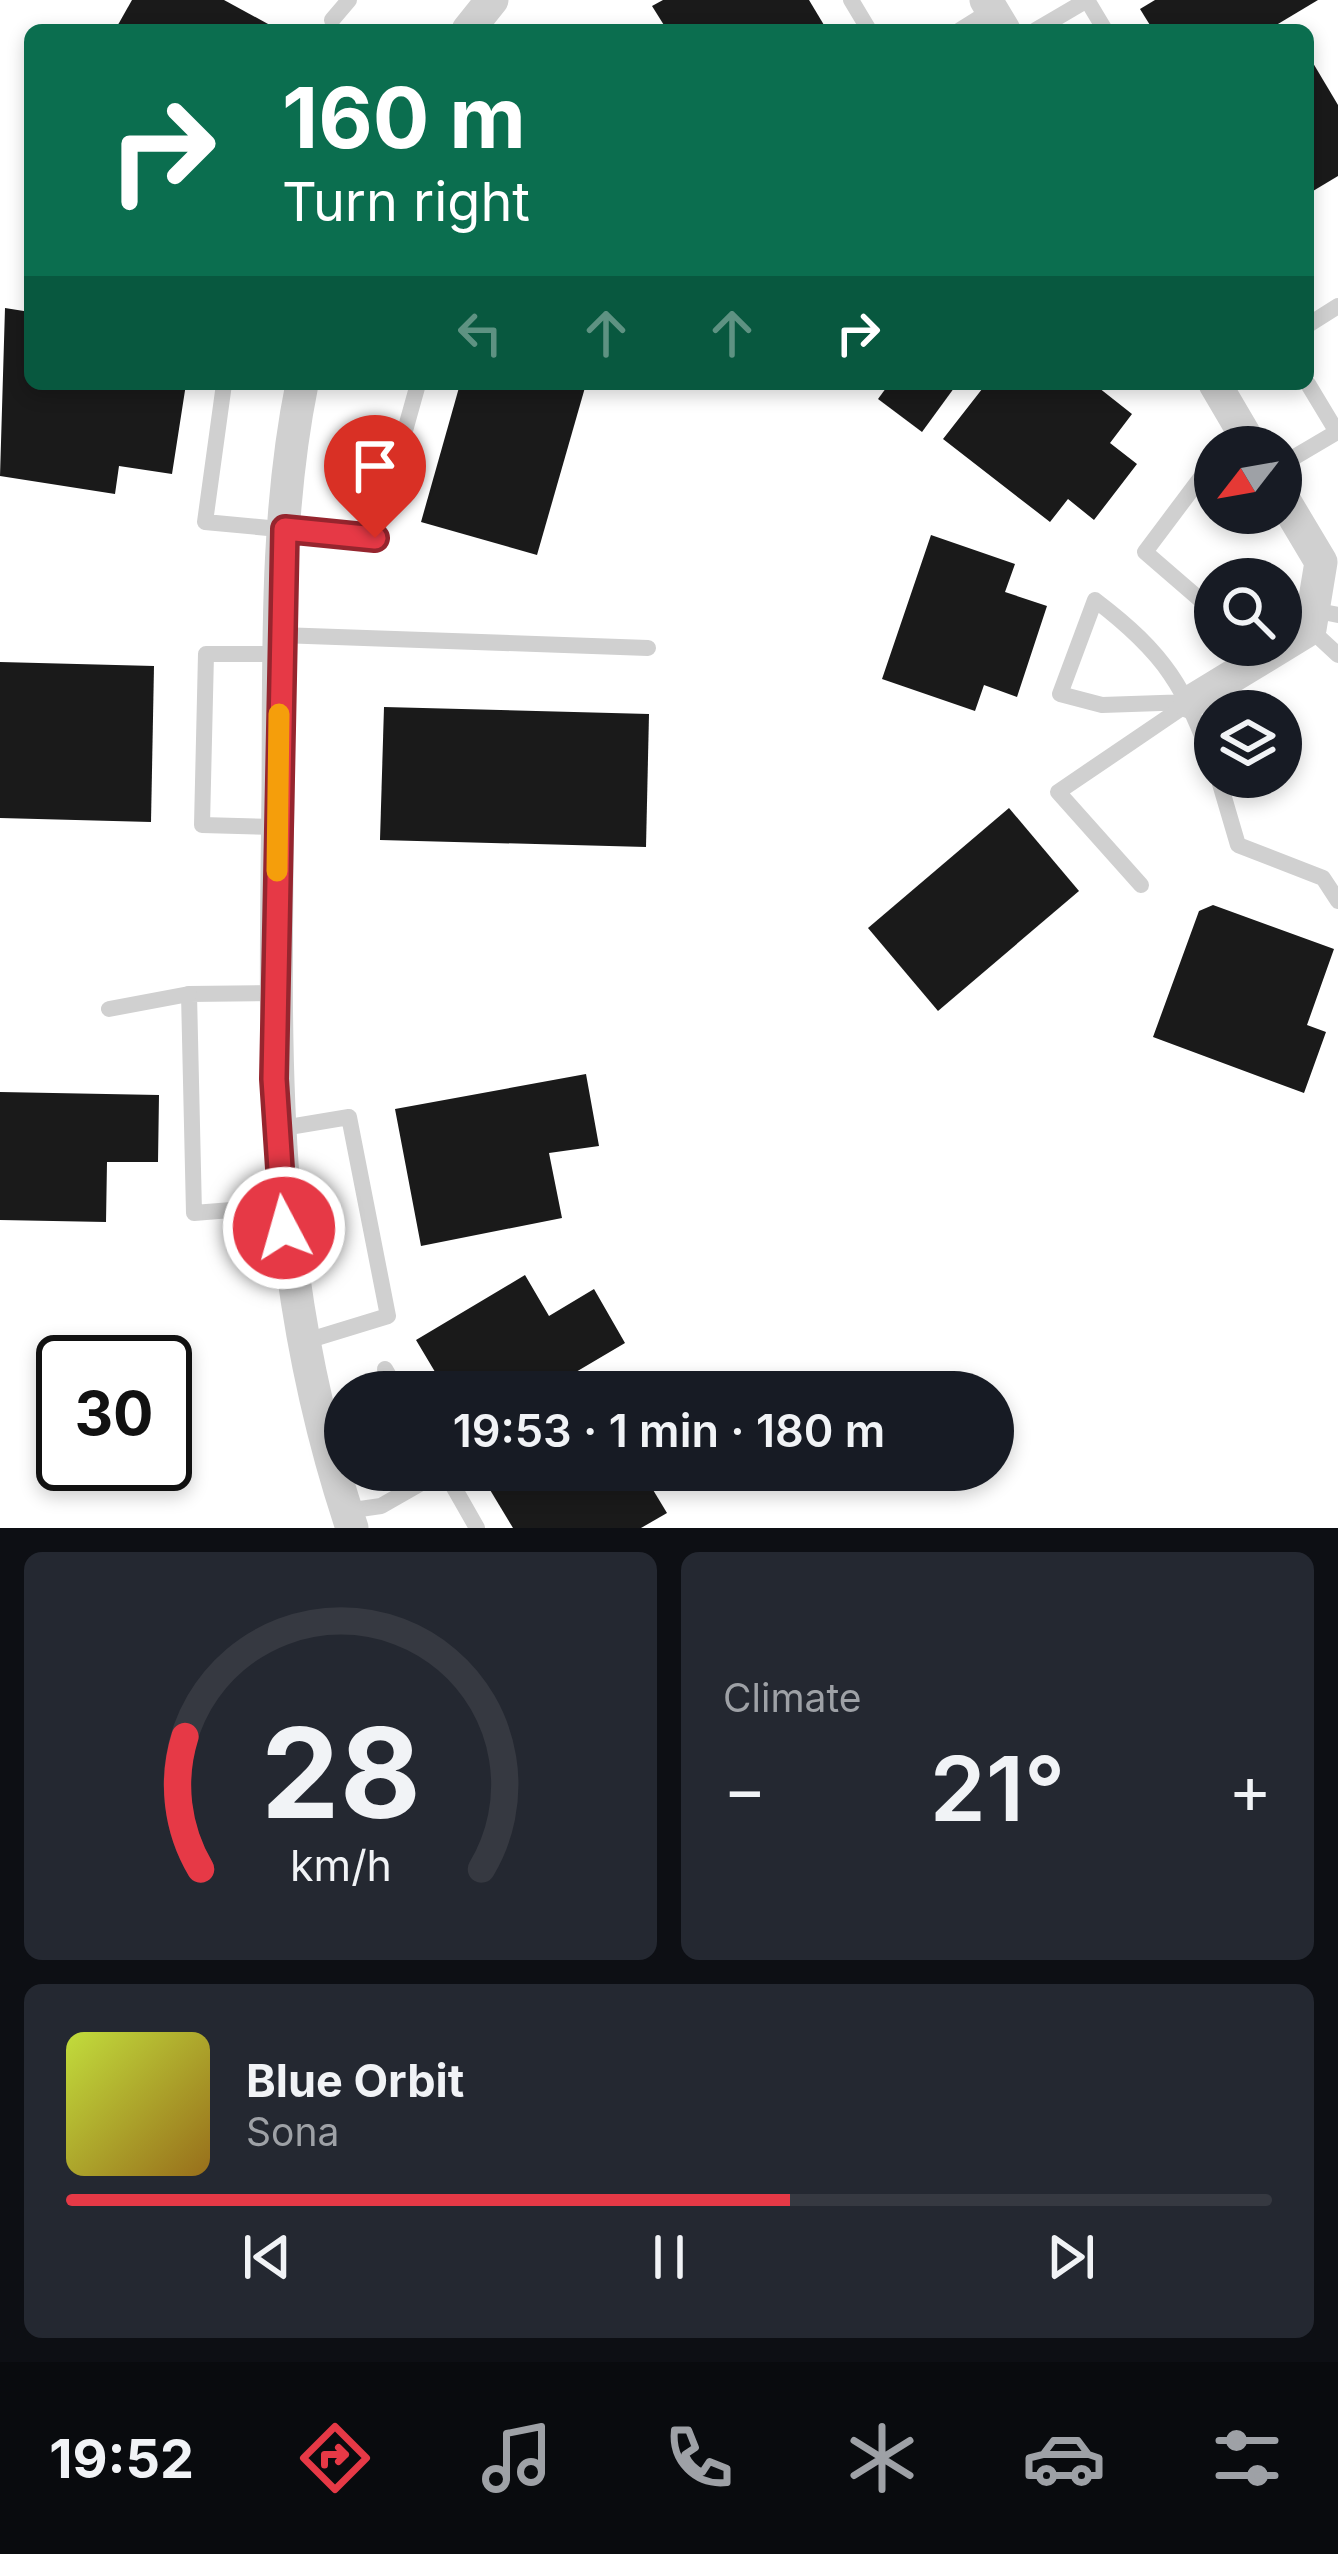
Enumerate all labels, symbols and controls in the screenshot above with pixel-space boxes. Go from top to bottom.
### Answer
text: 160 m [282,67,526,168]
icon: right [84,72,240,228]
text: Turn right [282,169,530,234]
icon: left [447,300,513,366]
icon: ahead [573,300,639,366]
icon: ahead [699,300,765,366]
icon: right [825,300,891,366]
pin [324,415,426,538]
north arrow [1194,426,1302,534]
map controls [1194,426,1302,798]
icon: arrive [342,433,408,499]
button: search [1194,558,1302,666]
button: layers [1194,690,1302,798]
position arrow [221,1165,347,1291]
speed limit sign: 30 [36,1335,192,1491]
text: 19:53 · 1 min · 180 m [453,1403,885,1458]
text: Climate [723,1674,862,1721]
text: 28 [261,1697,420,1848]
text: 21° [930,1734,1065,1843]
text: − [723,1749,767,1829]
text: + [1228,1749,1272,1829]
text: km/h [290,1839,391,1891]
text: Blue Orbit [246,2053,464,2108]
text: Sona [246,2108,339,2155]
icon: previous [234,2224,300,2290]
icon: pause [636,2224,702,2290]
icon: next [1038,2224,1104,2290]
icon: directions [293,2416,377,2500]
icon: music [475,2416,559,2500]
icon: phone [657,2416,741,2500]
icon: climate [840,2416,924,2500]
icon: car [1022,2416,1106,2500]
icon: filters [1205,2416,1289,2500]
text: 19:52 [49,2426,194,2491]

